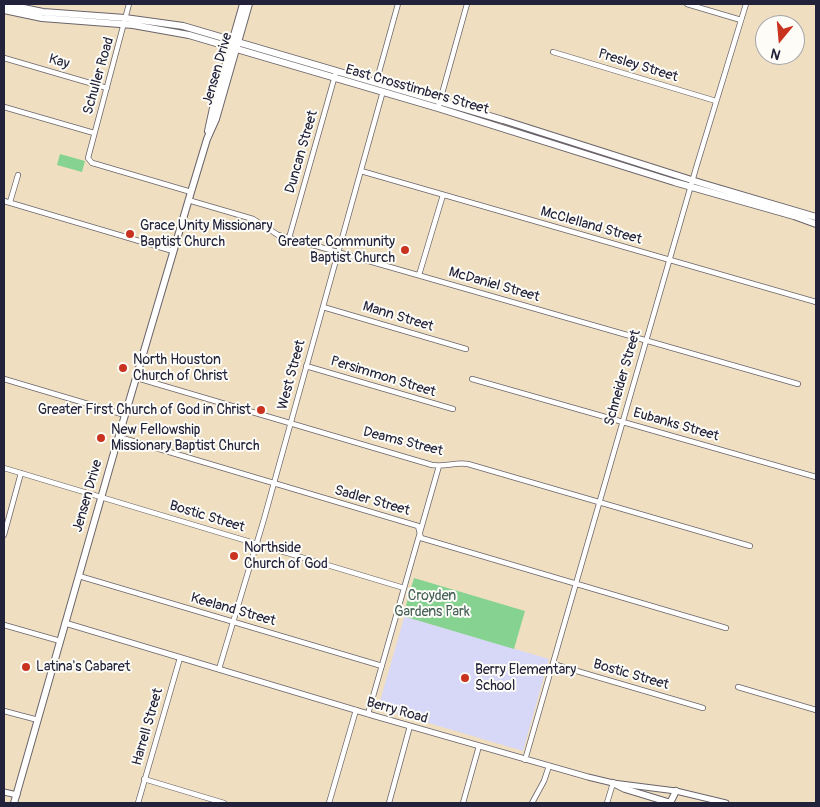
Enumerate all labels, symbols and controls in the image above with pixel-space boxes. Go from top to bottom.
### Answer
north arrow [755,15,805,65]
street label: Jensen Drive [200,31,236,107]
street label: Schuller Road [80,35,118,117]
text: N [769,44,783,63]
street label: Presley Street [596,46,680,86]
street label: Kay [47,51,71,73]
street label: East Crosstimbers Street [343,61,491,119]
street label: Duncan Street [282,109,322,195]
street label: McClelland Street [538,204,644,248]
place label: Grace Unity Missionary Baptist Church [140,218,273,250]
marker: Grace Unity Missionary Baptist Church [124,228,136,240]
place label: Greater Community Baptist Church [278,234,395,266]
marker: Greater Community Baptist Church [399,244,411,256]
street label: McDaniel Street [447,264,541,306]
street label: Mann Street [361,298,435,336]
street label: Schneider Street [601,328,645,428]
street label: West Street [275,338,309,412]
place label: North Houston Church of Christ [133,352,228,384]
street label: Persimmon Street [328,353,438,401]
marker: North Houston Church of Christ [117,362,129,374]
place label: Greater First Church of God in Christ [38,402,251,418]
marker: Greater First Church of God in Christ [255,404,267,416]
street label: Eubanks Street [631,405,721,445]
place label: New Fellowship Missionary Baptist Church [111,422,259,454]
street label: Deams Street [361,424,445,460]
marker: New Fellowship Missionary Baptist Church [95,432,107,444]
street label: Jensen Drive [70,458,106,534]
street label: Sadler Street [332,482,412,520]
street label: Bostic Street [167,498,247,536]
place label: Northside Church of God [244,540,328,572]
marker: Northside Church of God [228,550,240,562]
park label: Croyden Gardens Park [394,588,470,620]
street label: Keeland Street [189,590,277,630]
street label: Bostic Street [591,656,671,694]
place label: Latina's Cabaret [36,659,130,675]
marker: Latina's Cabaret [20,661,32,673]
place label: Berry Elementary School [475,662,576,694]
marker: Berry Elementary School [459,672,471,684]
street label: Harrell Street [129,686,167,768]
street label: Berry Road [364,694,430,728]

